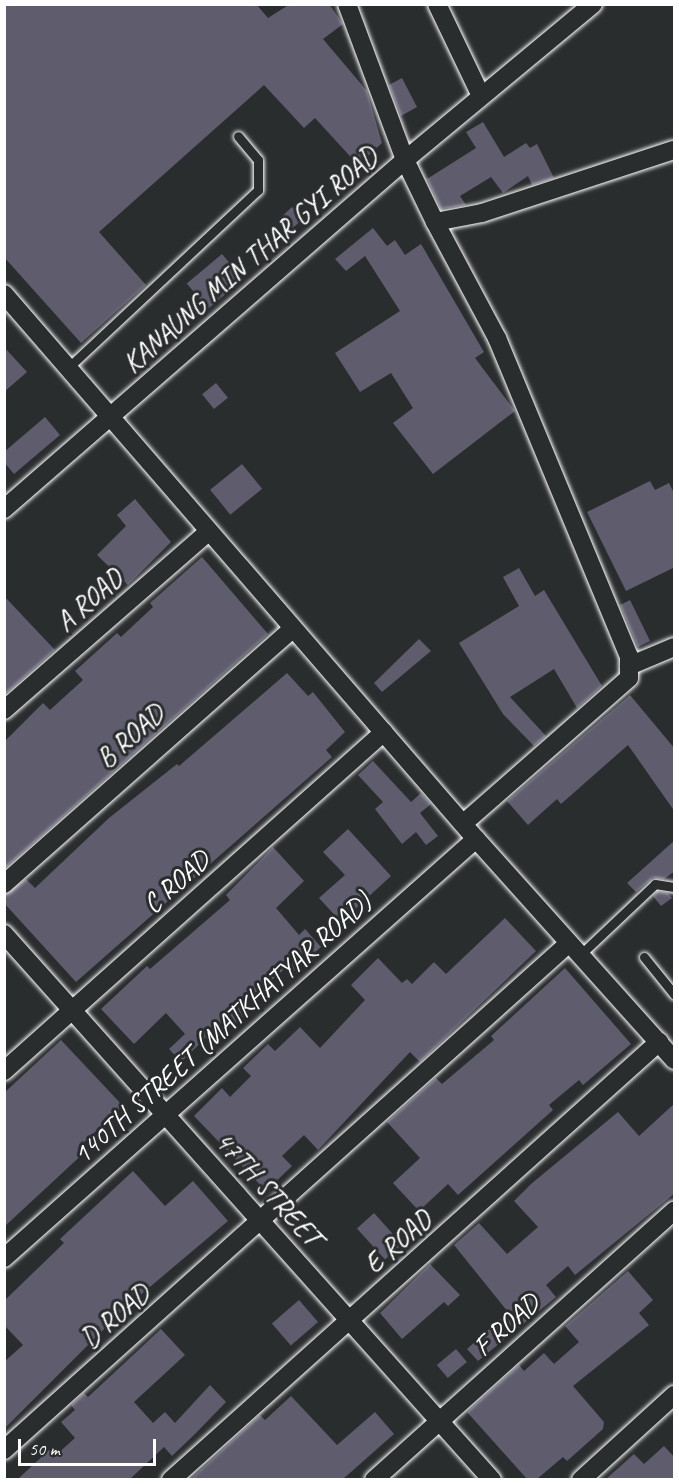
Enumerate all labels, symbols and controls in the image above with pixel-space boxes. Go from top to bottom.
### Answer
street label: KANAUNG MIN THAR GYI ROAD [115,140,385,380]
street label: A ROAD [48,561,130,639]
street label: B ROAD [89,697,171,775]
street label: C ROAD [135,843,217,921]
street label: 140TH STREET (MATKHATYAR ROAD) [66,885,378,1171]
street label: 47TH STREET [208,1125,328,1253]
street label: E ROAD [357,1203,439,1281]
street label: D ROAD [73,1276,157,1356]
street label: F ROAD [466,1286,546,1364]
scale bar [21,1427,159,1465]
text: 50 m [29,1438,60,1460]

